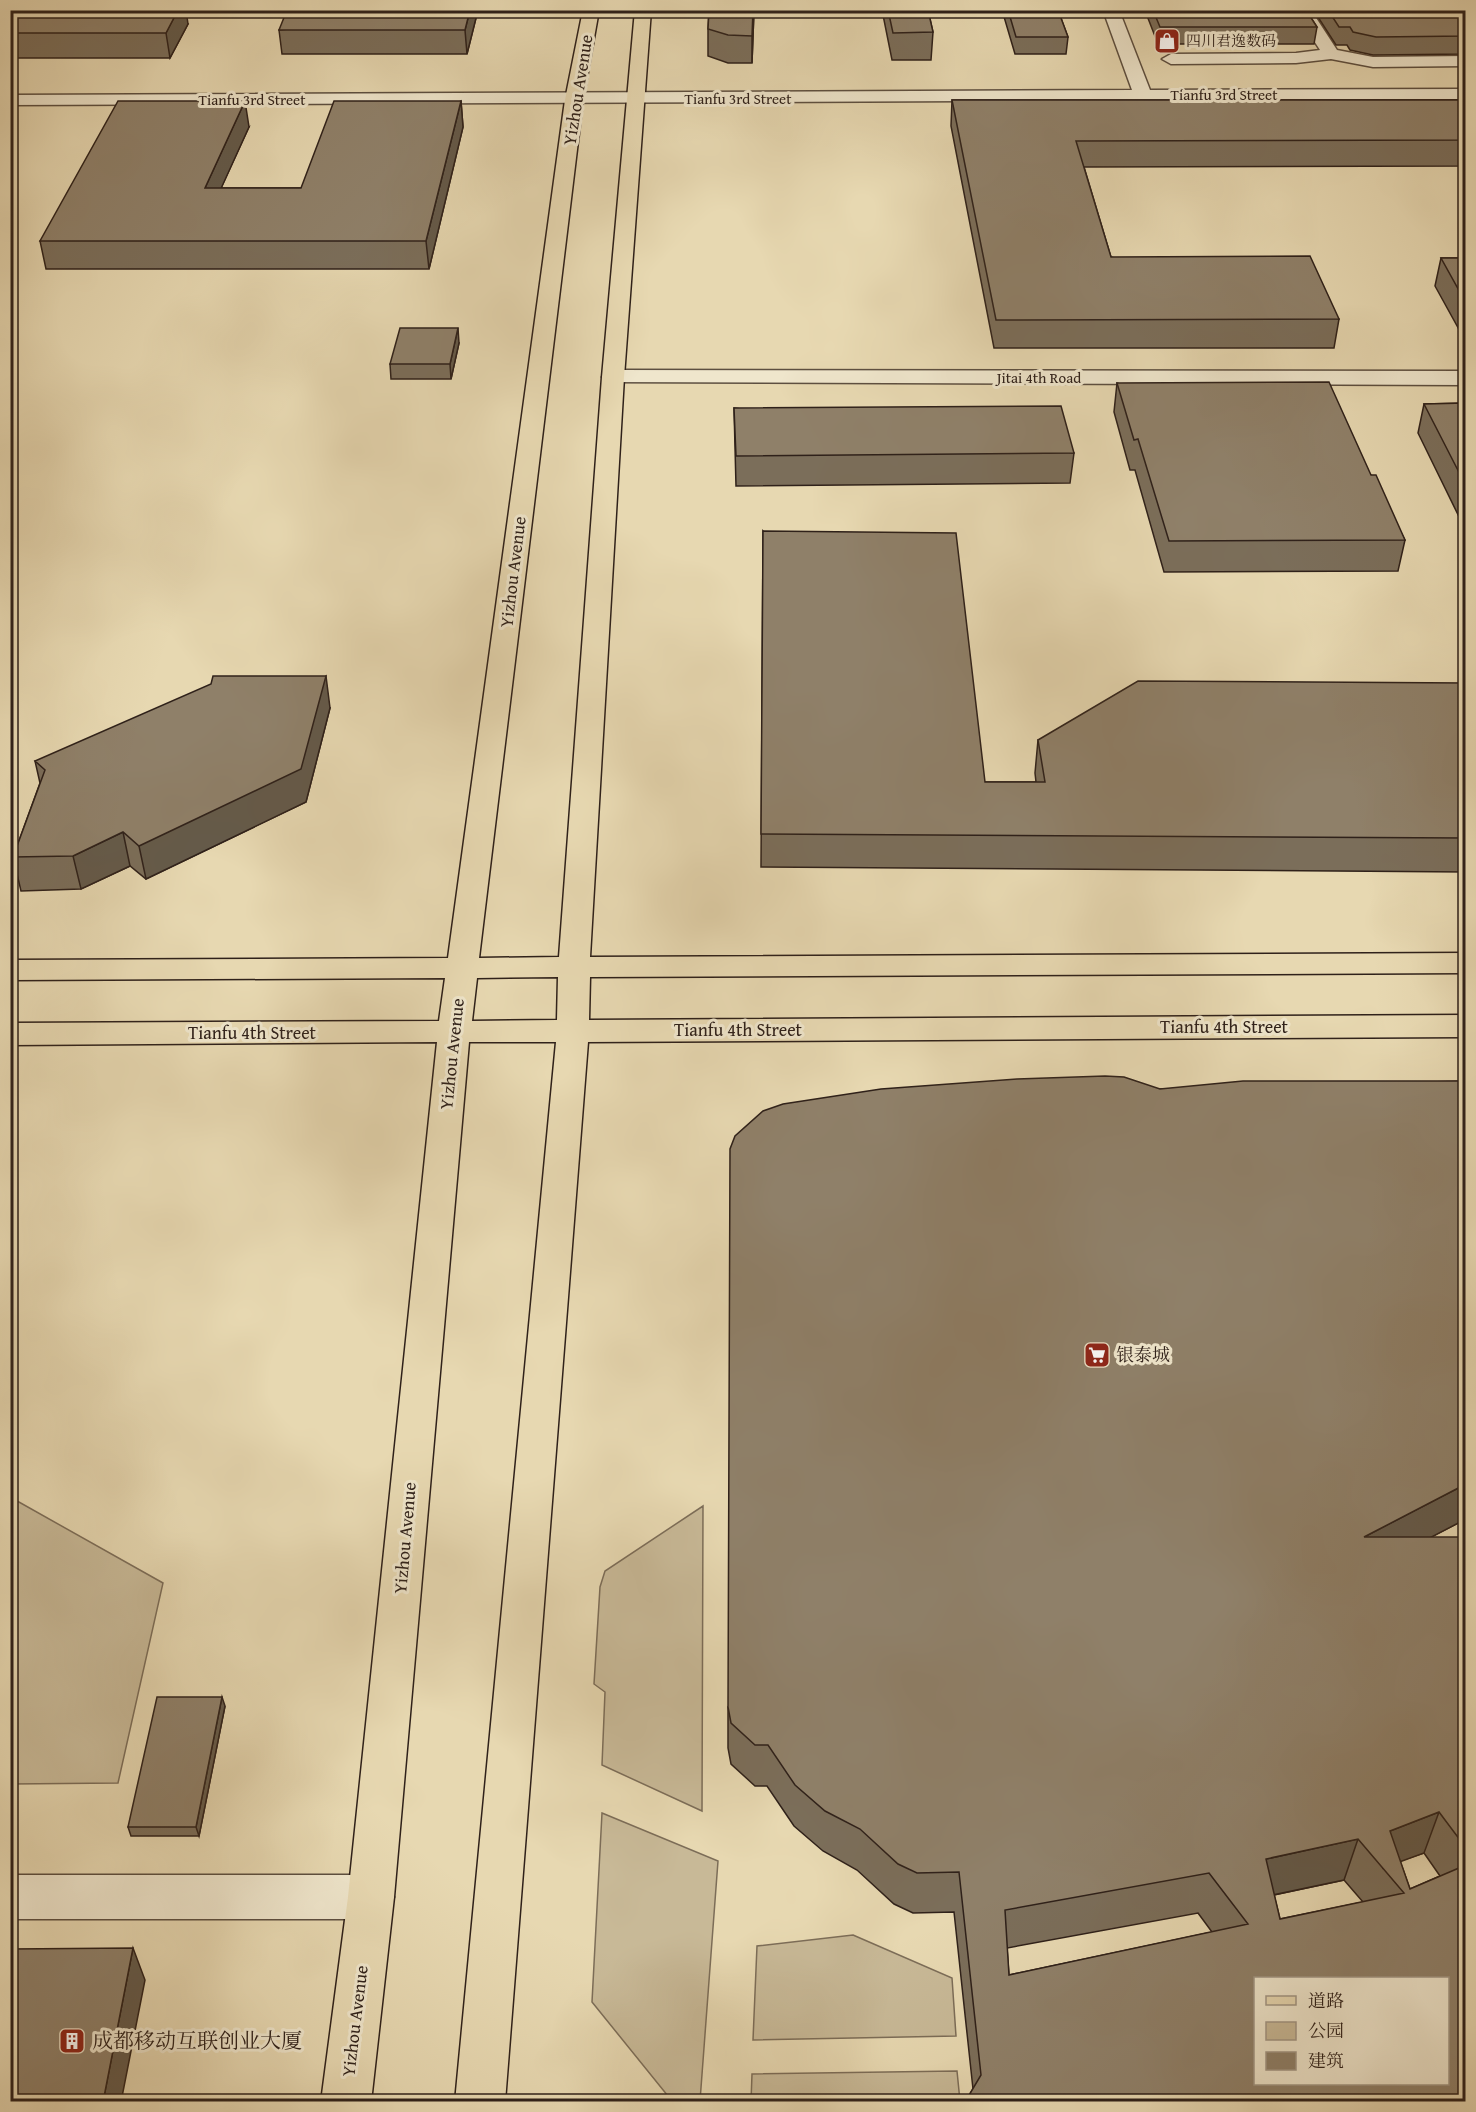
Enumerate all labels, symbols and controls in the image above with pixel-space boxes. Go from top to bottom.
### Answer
shop icon: 四川君逸数码 [1152,26,1182,56]
place label: 四川君逸数码 [1186,30,1276,51]
street label: Yizhou Avenue [555,32,600,147]
street label: Tianfu 3rd Street [1171,84,1278,105]
street label: Tianfu 3rd Street [685,88,792,109]
street label: Tianfu 3rd Street [199,89,306,110]
street label: Jitai 4th Road [995,367,1081,388]
street label: Yizhou Avenue [492,515,533,629]
street label: Yizhou Avenue [432,997,471,1111]
street label: Tianfu 4th Street [1160,1013,1289,1040]
street label: Tianfu 4th Street [674,1016,803,1043]
street label: Tianfu 4th Street [188,1019,317,1046]
supermarket icon: 银泰城 [1082,1340,1112,1370]
place label: 银泰城 [1116,1341,1170,1368]
street label: Yizhou Avenue [386,1481,423,1595]
street label: Yizhou Avenue [334,1964,375,2078]
legend [1254,1977,1449,2085]
text: 道路 [1308,1987,1344,2014]
text: 公园 [1308,2017,1344,2044]
place label: 成都移动互联创业大厦 [92,2025,302,2056]
building icon: 成都移动互联创业大厦 [57,2026,87,2056]
text: 建筑 [1308,2047,1344,2074]

